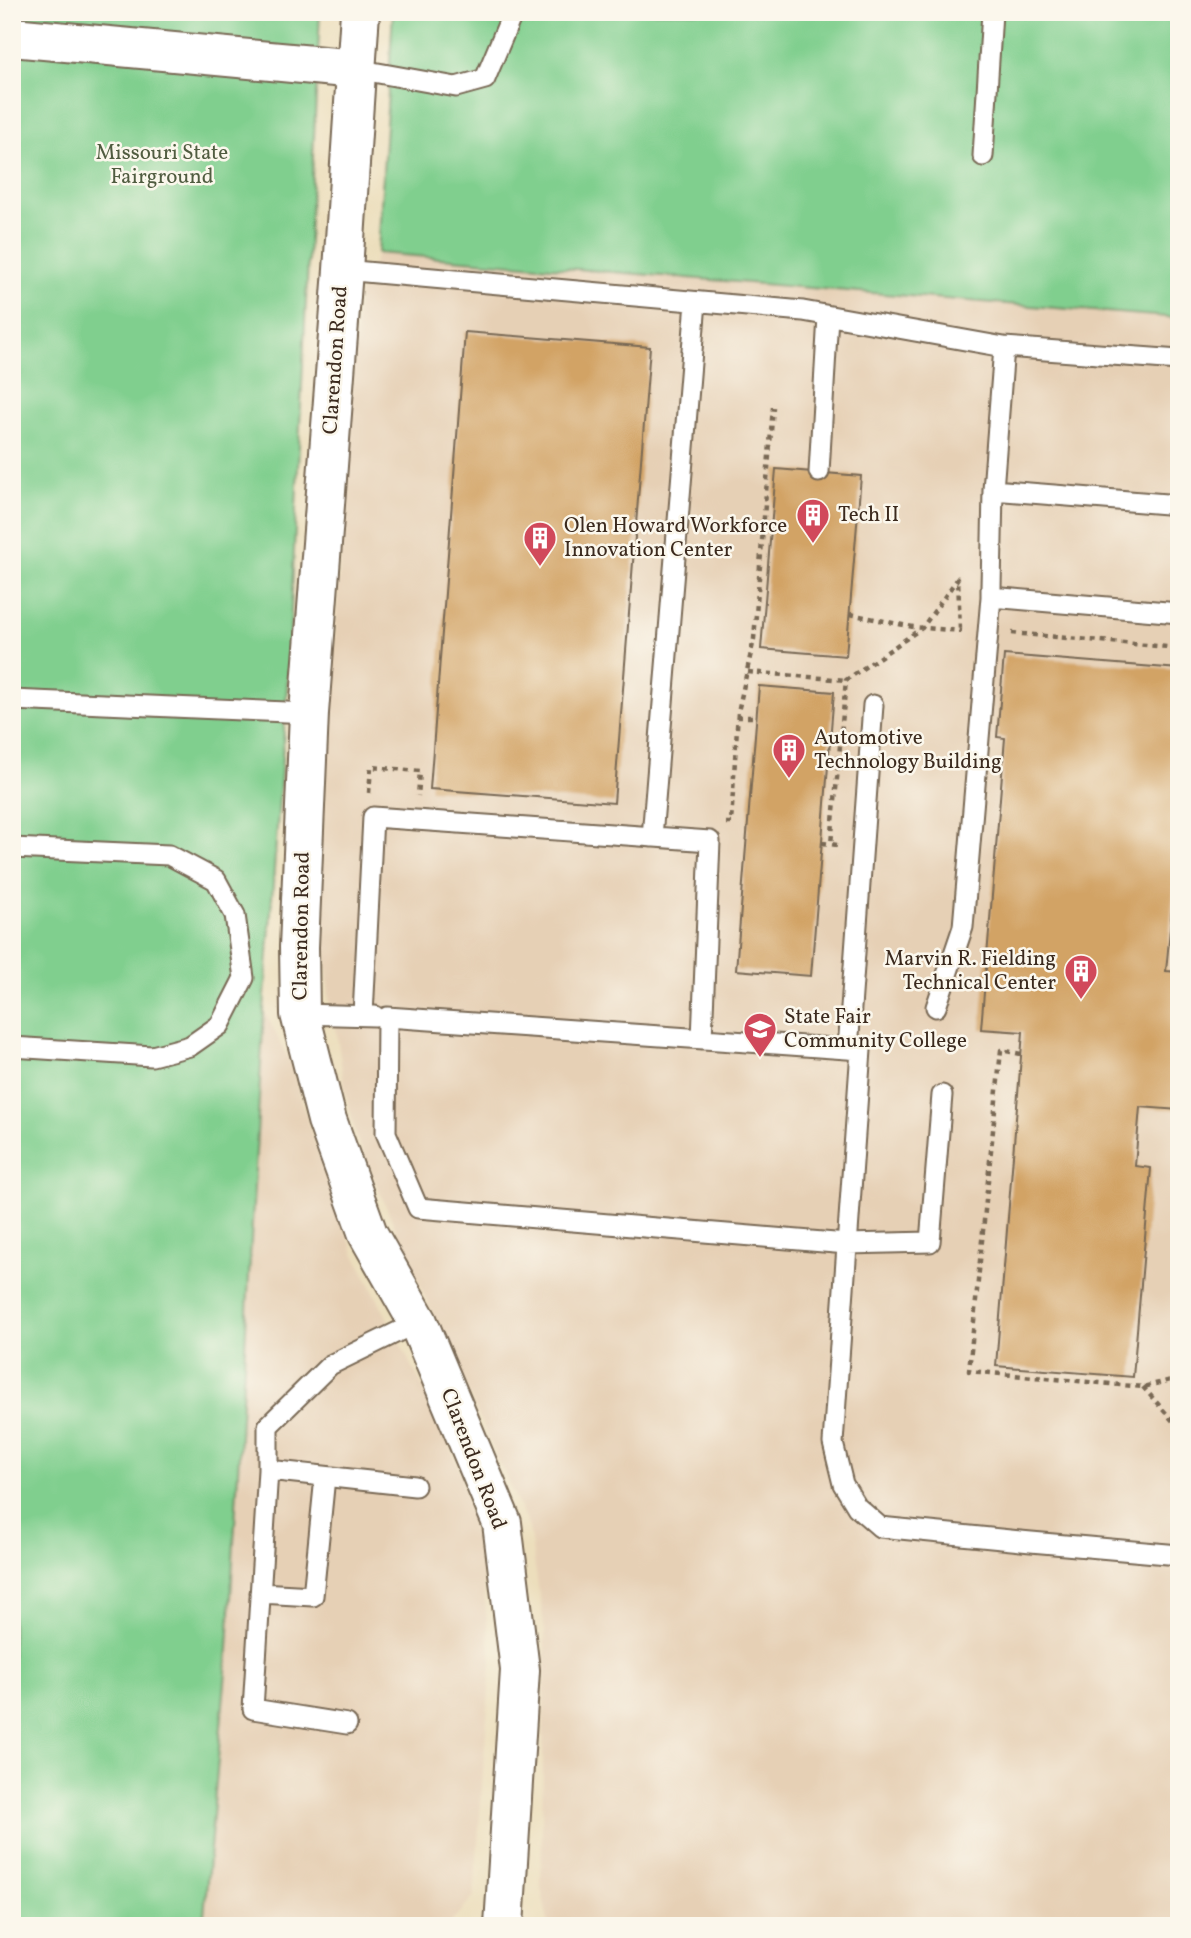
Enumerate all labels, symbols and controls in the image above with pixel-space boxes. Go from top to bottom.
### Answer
park label: Missouri State Fairground [96,139,228,192]
street label: Clarendon Road [316,285,356,435]
building icon: Tech II [794,496,832,545]
place label: Tech II [838,501,899,530]
place label: Olen Howard Workforce Innovation Center [564,512,787,565]
building icon: Olen Howard Workforce Innovation Center [521,519,559,568]
place label: Automotive Technology Building [814,724,1002,777]
building icon: Automotive Technology Building [770,731,808,780]
street label: Clarendon Road [286,851,318,1001]
place label: Marvin R. Fielding Technical Center [884,945,1056,998]
building icon: Marvin R. Fielding Technical Center [1062,952,1100,1001]
place label: State Fair Community College [784,1003,967,1056]
school or university icon: State Fair Community College [741,1010,779,1059]
street label: Clarendon Road [433,1384,513,1534]

